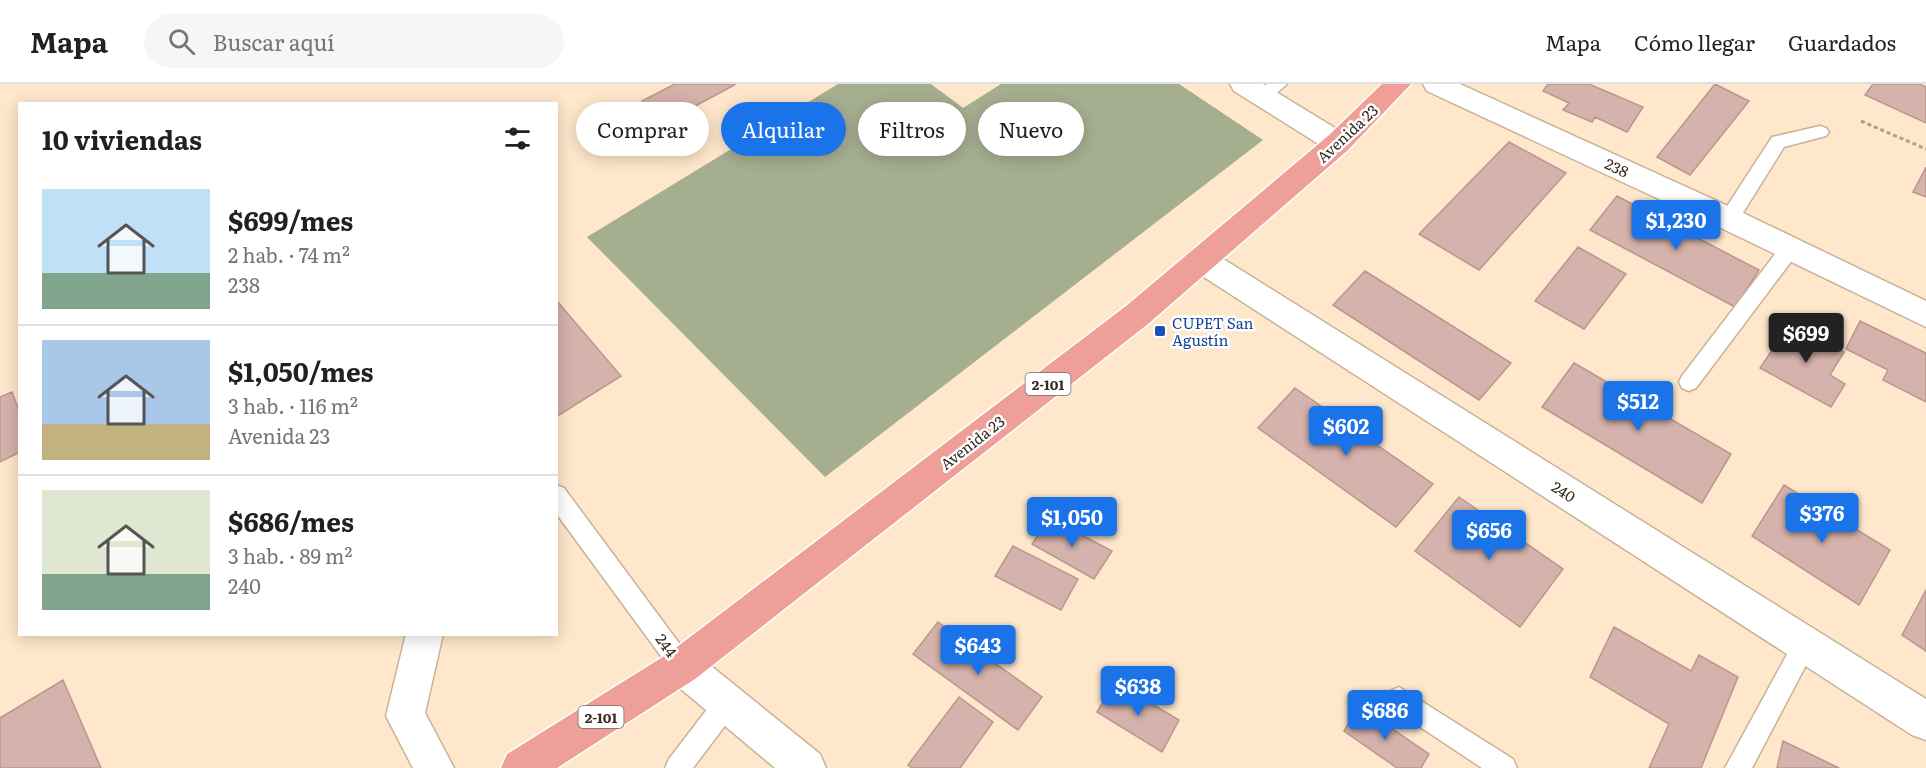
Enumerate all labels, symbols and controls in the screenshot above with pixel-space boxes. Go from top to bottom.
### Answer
search box [144,14,564,68]
text: Mapa [30,20,108,62]
icon: search [165,25,198,58]
text: Buscar aquí [213,25,335,58]
text: Mapa [1545,26,1601,57]
text: Cómo llegar [1634,26,1755,57]
text: Guardados [1788,26,1896,57]
street label: Avenida 23 [1311,98,1383,168]
chip: Comprar [576,102,709,156]
chip: Alquilar [721,102,846,156]
chip: Filtros [858,102,966,156]
chip: Nuevo [978,102,1084,156]
text: 10 viviendas [42,119,202,158]
icon: filters [501,122,534,155]
street label: 238 [1601,152,1633,182]
text: $699/mes [228,200,353,239]
pin: $1,230 [1627,200,1725,251]
text: $1,230 [1646,204,1706,234]
icon: home [90,213,162,285]
text: 2 hab. · 74 m² [228,239,350,269]
text: 238 [228,269,260,299]
place label: CUPET San Agustín [1172,311,1254,351]
pin: $699 [1770,313,1842,364]
text: $699 [1783,317,1829,347]
marker: CUPET San Agustín [1153,324,1167,338]
text: $1,050/mes [228,351,373,390]
icon: home [90,364,162,436]
road number: 2-101 [1026,373,1070,395]
pin: $512 [1602,381,1674,432]
text: $512 [1617,385,1659,415]
text: 3 hab. · 116 m² [228,390,358,420]
pin: $602 [1310,406,1382,457]
street label: Avenida 23 [935,409,1009,475]
text: $602 [1323,410,1369,440]
text: Avenida 23 [228,420,330,450]
street label: 240 [1547,475,1581,507]
pin: $376 [1786,493,1858,544]
pin: $1,050 [1023,497,1121,548]
text: $376 [1800,497,1844,527]
text: $686/mes [228,501,354,540]
text: $1,050 [1041,501,1103,531]
pin: $656 [1453,510,1525,561]
icon: home [90,514,162,586]
text: $656 [1466,514,1512,544]
text: 3 hab. · 89 m² [228,540,352,570]
text: 240 [228,570,261,600]
pin: $643 [942,625,1014,676]
street label: 244 [651,628,683,662]
text: $643 [955,629,1001,659]
pin: $638 [1102,666,1174,717]
text: $638 [1115,670,1161,700]
pin: $686 [1349,690,1421,741]
text: $686 [1361,694,1409,724]
road number: 2-101 [578,706,624,728]

